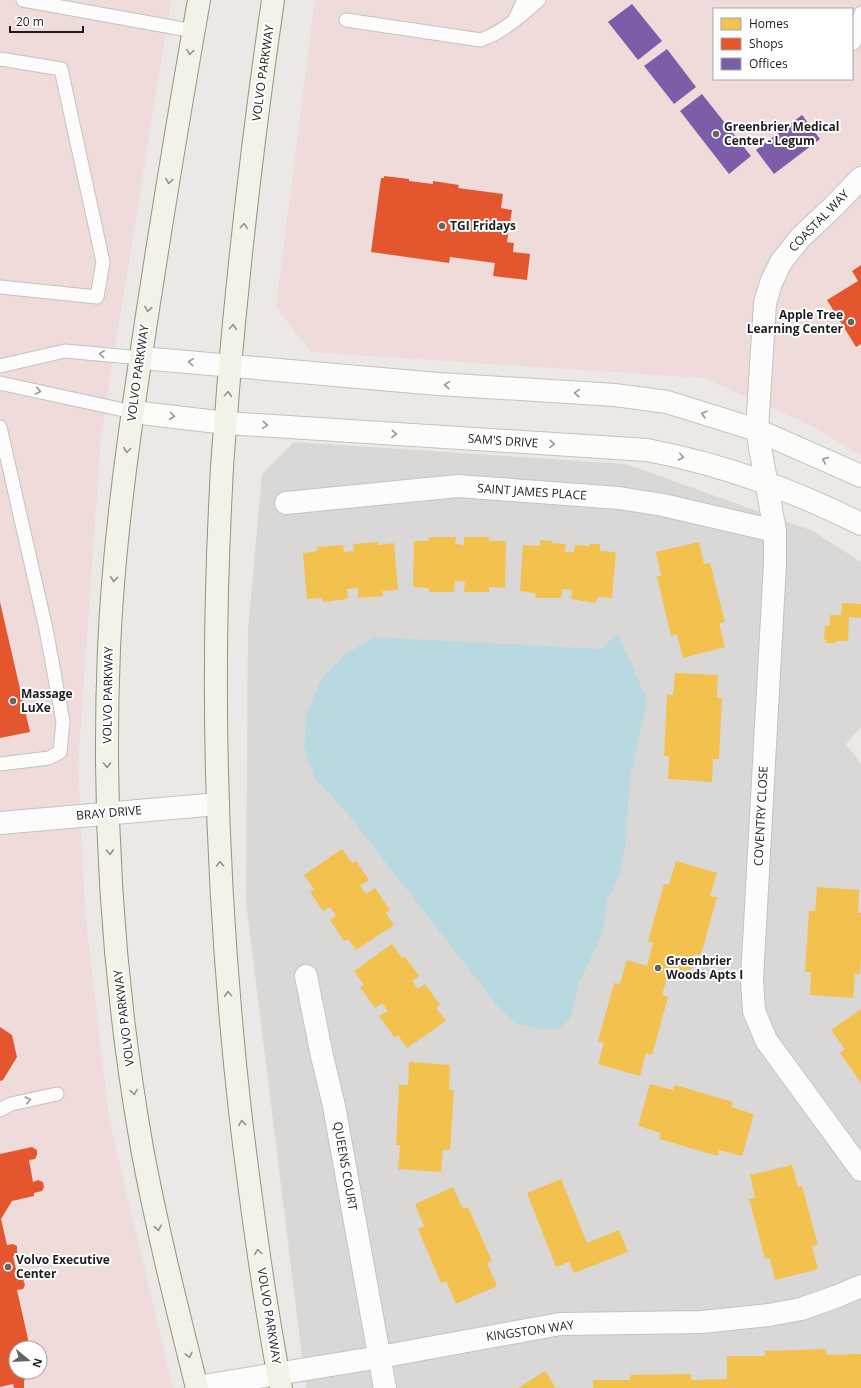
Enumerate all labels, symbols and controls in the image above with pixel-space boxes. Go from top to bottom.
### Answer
scale bar [10,8,83,34]
legend [713,8,853,80]
text: 20 m [16,13,44,30]
text: Homes [749,15,789,32]
street label: VOLVO PARKWAY [247,23,278,122]
text: Shops [749,35,784,52]
one-way arrow [186,49,195,55]
text: Offices [749,55,788,72]
place label: Greenbrier Medical Center - Legum [724,118,839,149]
marker: Greenbrier Medical Center - Legum [711,129,721,139]
one-way arrow [165,177,174,184]
street label: COASTAL WAY [785,186,853,255]
place label: TGI Fridays [450,217,516,234]
marker: TGI Fridays [437,221,447,231]
one-way arrow [239,223,248,229]
one-way arrow [144,306,152,312]
place label: Apple Tree Learning Center [747,306,844,337]
marker: Apple Tree Learning Center [846,317,856,327]
street label: VOLVO PARKWAY [122,323,153,422]
one-way arrow [229,324,238,330]
one-way arrow [99,350,105,359]
one-way arrow [188,358,194,367]
one-way arrow [444,380,450,389]
one-way arrow [35,387,41,395]
one-way arrow [574,388,580,397]
one-way arrow [223,391,232,397]
one-way arrow [701,410,708,418]
one-way arrow [168,411,175,420]
one-way arrow [262,421,268,430]
one-way arrow [391,429,397,438]
street label: SAM'S DRIVE [467,430,539,451]
one-way arrow [549,440,555,449]
one-way arrow [123,447,132,453]
one-way arrow [678,452,684,460]
one-way arrow [822,457,829,465]
street label: SAINT JAMES PLACE [477,479,587,504]
one-way arrow [109,576,118,582]
street label: VOLVO PARKWAY [98,646,117,744]
place label: Massage LuXe [21,685,73,716]
marker: Massage LuXe [8,696,18,706]
one-way arrow [103,762,111,768]
street label: COVENTRY CLOSE [749,766,772,866]
street label: BRAY DRIVE [75,801,143,824]
one-way arrow [105,849,114,855]
one-way arrow [216,861,225,867]
place label: Greenbrier Woods Apts I [666,952,743,983]
marker: Greenbrier Woods Apts I [653,963,663,973]
street label: VOLVO PARKWAY [109,968,138,1067]
one-way arrow [224,991,233,997]
one-way arrow [129,1089,138,1095]
one-way arrow [25,1097,31,1105]
one-way arrow [237,1120,246,1126]
street label: QUEENS COURT [329,1120,362,1212]
one-way arrow [154,1225,162,1231]
one-way arrow [254,1249,263,1255]
place label: Volvo Executive Center [16,1251,110,1282]
marker: Volvo Executive Center [3,1262,13,1272]
street label: VOLVO PARKWAY [253,1267,286,1366]
street label: KINGSTON WAY [485,1316,575,1345]
north arrow [8,1340,48,1380]
one-way arrow [184,1351,193,1358]
text: N [29,1357,47,1370]

